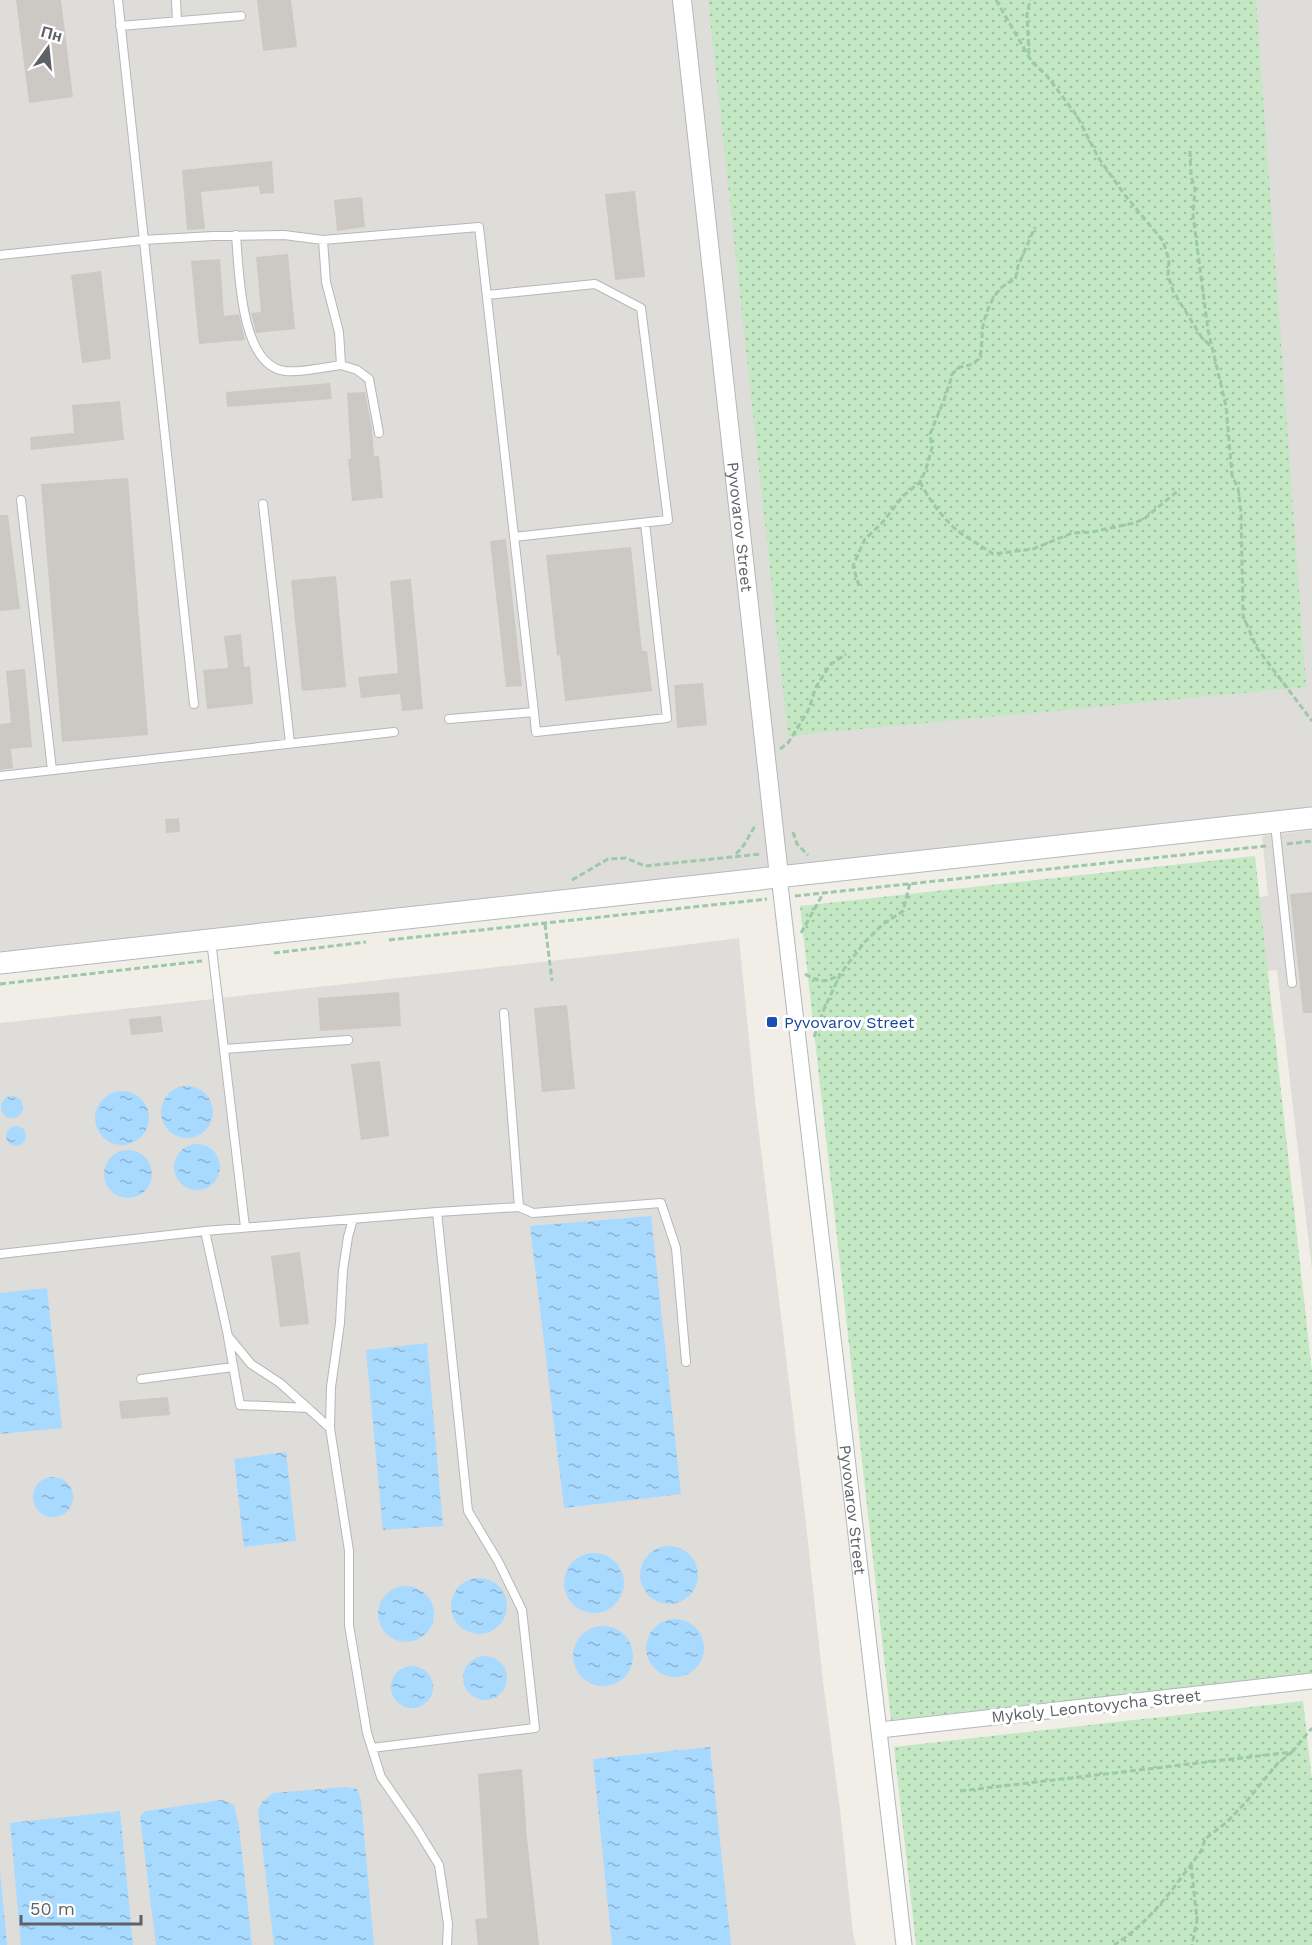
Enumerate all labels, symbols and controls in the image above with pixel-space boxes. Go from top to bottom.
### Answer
north arrow [18,18,78,78]
text: Пн [39,22,64,46]
street label: Pyvovarov Street [724,461,757,593]
place label: Pyvovarov Street [784,1013,915,1032]
marker: Pyvovarov Street [765,1015,779,1029]
street label: Pyvovarov Street [836,1444,870,1576]
street label: Mykoly Leontovycha Street [991,1686,1202,1726]
scale bar [21,1888,141,1926]
text: 50 m [30,1898,75,1919]

